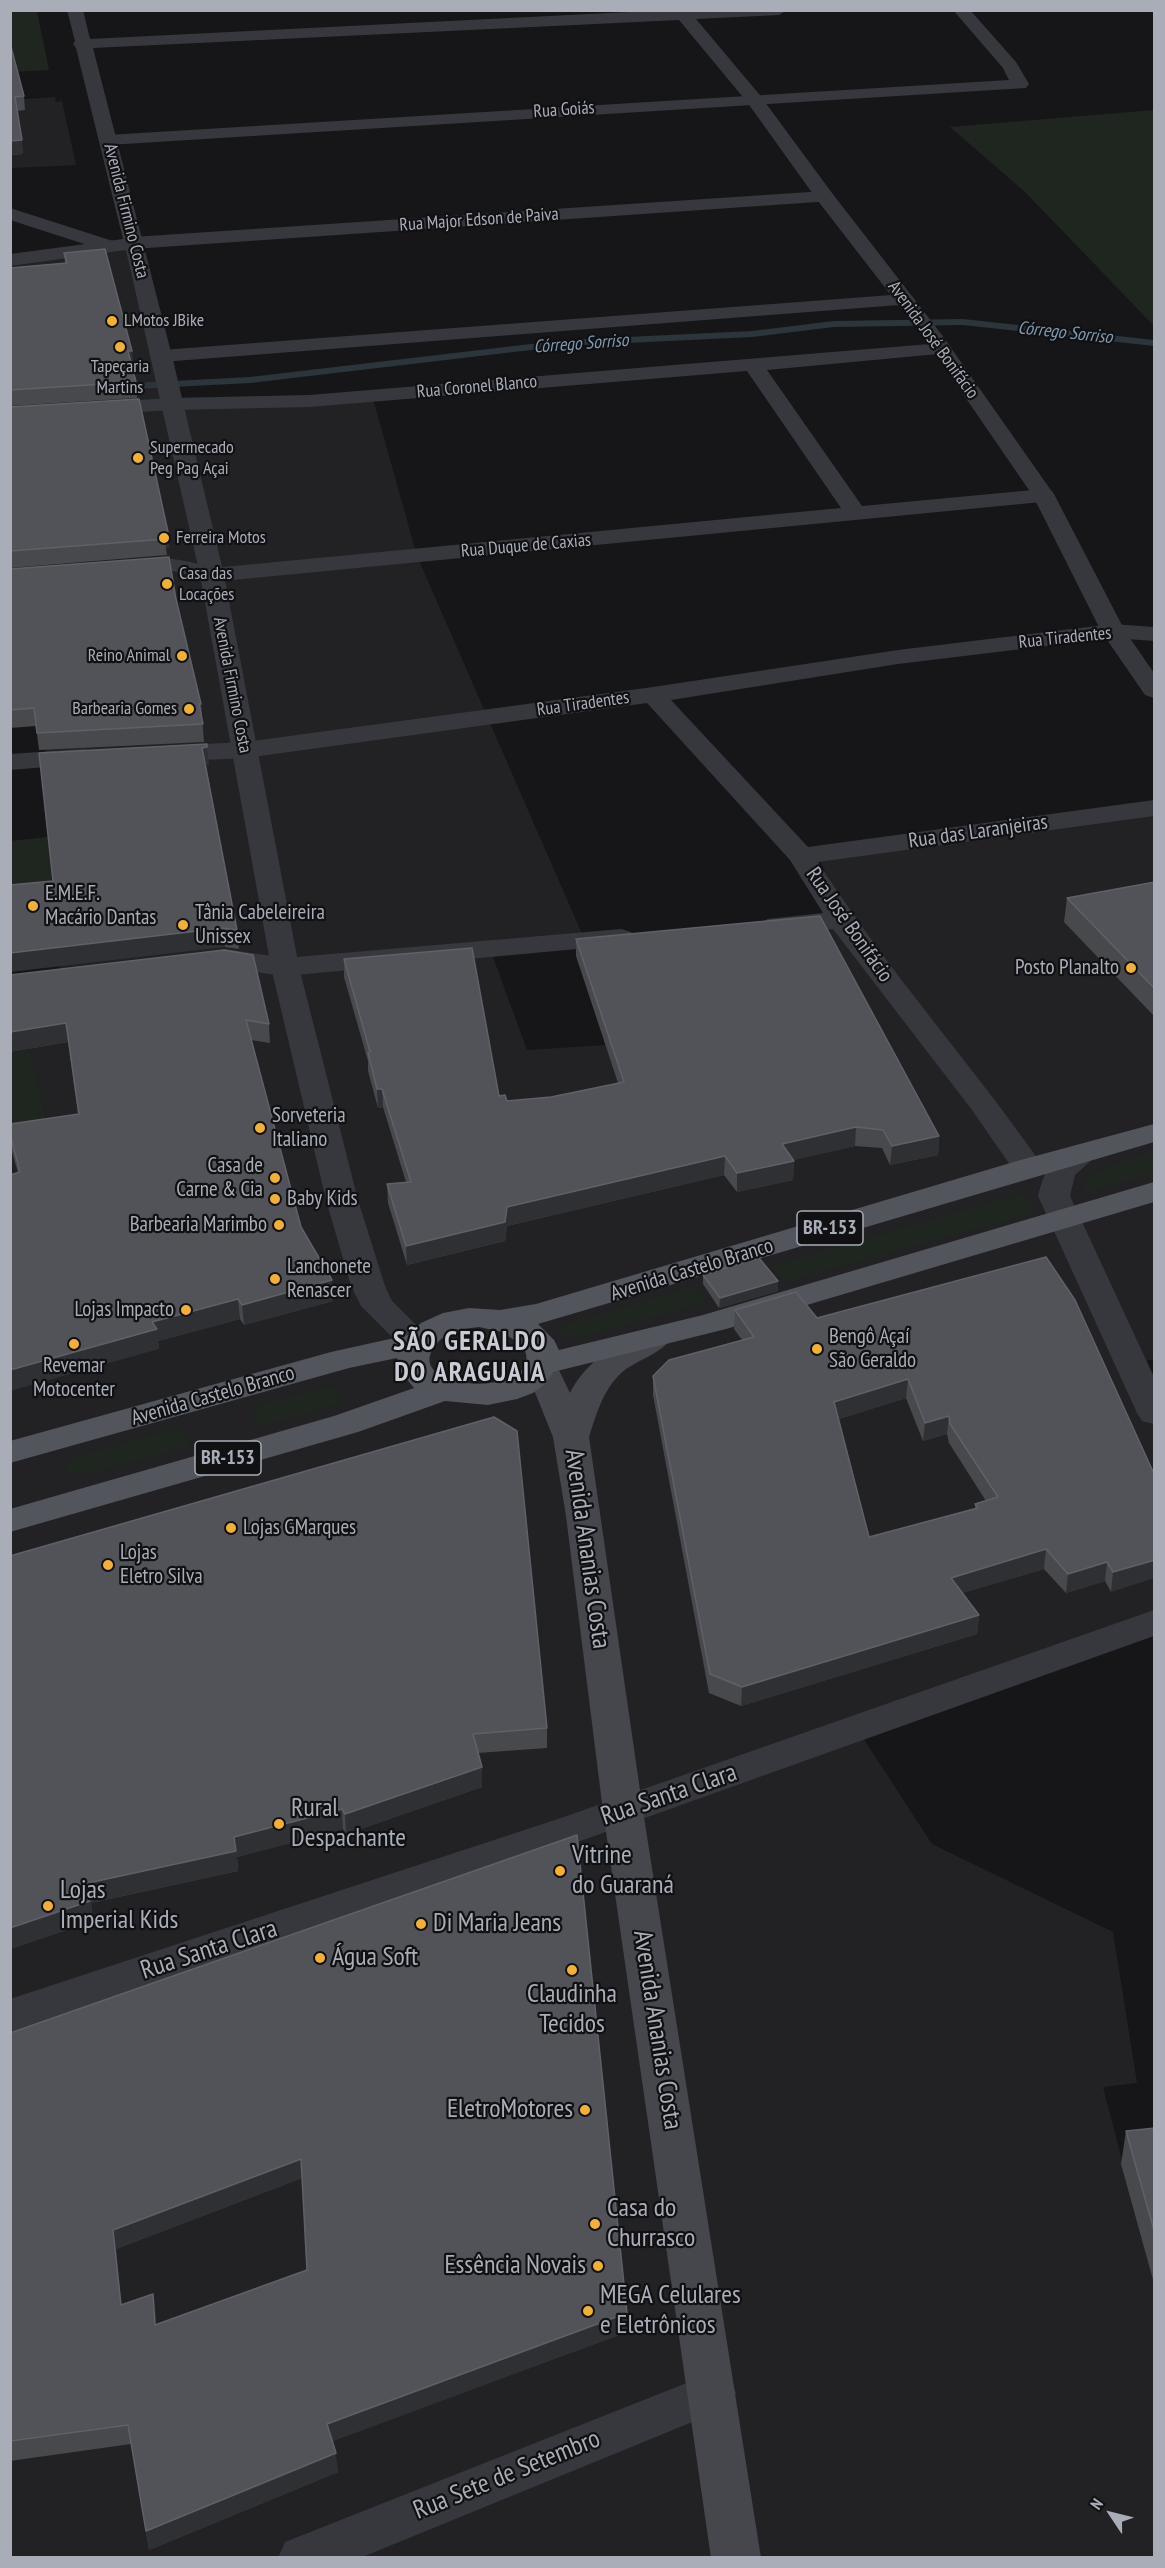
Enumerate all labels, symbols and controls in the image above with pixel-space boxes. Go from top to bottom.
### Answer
street label: Rua Goiás [533,97,595,123]
street label: Avenida Firmino Costa [99,141,153,281]
street label: Rua Major Edson de Paiva [399,204,559,236]
street label: Avenida José Bonifácio [883,277,983,403]
place label: LMotos JBike [124,310,204,332]
marker: LMotos JBike [105,314,119,328]
water label: Córrego Sorriso [1017,317,1113,349]
water label: Córrego Sorriso [533,330,629,358]
marker: Tapeçaria Martins [113,340,127,354]
place label: Tapeçaria Martins [91,356,149,398]
street label: Rua Coronel Blanco [416,371,538,403]
place label: Supermecado Peg Pag Açai [150,437,234,480]
marker: Supermecado Peg Pag Açai [131,451,145,465]
place label: Ferreira Motos [176,527,266,549]
street label: Rua Duque de Caxias [460,530,592,562]
marker: Ferreira Motos [157,531,171,545]
place label: Casa das Locações [179,563,234,606]
marker: Casa das Locações [160,577,174,591]
street label: Avenida Firmino Costa [208,615,256,755]
street label: Rua Tiradentes [1018,622,1112,654]
place label: Reino Animal [88,645,170,667]
marker: Reino Animal [175,649,189,663]
street label: Rua Tiradentes [535,687,631,721]
place label: Barbearia Gomes [72,698,177,720]
marker: Barbearia Gomes [182,702,196,716]
street label: Rua das Laranjeiras [907,810,1049,854]
street label: Rua José Bonifácio [800,863,898,987]
place label: E.M.E.F. Macário Dantas [45,881,156,931]
marker: E.M.E.F. Macário Dantas [26,899,40,913]
place label: Tânia Cabeleireira Unissex [195,900,325,950]
marker: Tânia Cabeleireira Unissex [176,918,190,932]
place label: Posto Planalto [1015,955,1119,981]
marker: Posto Planalto [1124,961,1138,975]
place label: Sorveteria Italiano [272,1103,346,1153]
marker: Sorveteria Italiano [253,1121,267,1135]
place label: Casa de Carne & Cia [176,1153,263,1203]
marker: Casa de Carne & Cia [268,1171,282,1185]
place label: Baby Kids [287,1186,358,1212]
marker: Baby Kids [268,1192,282,1206]
road number: BR-153 [797,1211,863,1245]
place label: Barbearia Marimbo [130,1212,267,1238]
marker: Barbearia Marimbo [272,1218,286,1232]
street label: Avenida Castelo Branco [608,1233,776,1307]
place label: Lanchonete Renascer [287,1254,371,1304]
marker: Lanchonete Renascer [268,1272,282,1286]
place label: Lojas Impacto [74,1297,174,1323]
marker: Lojas Impacto [179,1303,193,1317]
place label: Bengô Açaí São Geraldo [829,1324,916,1374]
district label: SÃO GERALDO DO ARAGUAIA [393,1326,547,1389]
marker: Revemar Motocenter [67,1337,81,1351]
marker: Bengô Açaí São Geraldo [810,1342,824,1356]
place label: Revemar Motocenter [33,1353,115,1403]
street label: Avenida Castelo Branco [128,1361,298,1431]
road number: BR-153 [195,1441,261,1475]
street label: Avenida Ananias Costa [558,1447,616,1651]
place label: Lojas GMarques [243,1515,356,1541]
marker: Lojas GMarques [224,1521,238,1535]
place label: Lojas Eletro Silva [120,1540,203,1590]
marker: Lojas Eletro Silva [101,1558,115,1572]
street label: Rua Santa Clara [597,1757,741,1833]
place label: Rural Despachante [291,1793,406,1854]
marker: Rural Despachante [272,1817,286,1831]
place label: Vitrine do Guaraná [572,1840,674,1901]
marker: Vitrine do Guaraná [553,1864,567,1878]
place label: Lojas Imperial Kids [60,1875,178,1936]
marker: Lojas Imperial Kids [41,1899,55,1913]
place label: Di Maria Jeans [433,1908,561,1940]
street label: Rua Santa Clara [137,1913,281,1987]
marker: Di Maria Jeans [414,1917,428,1931]
street label: Avenida Ananias Costa [626,1928,688,2132]
place label: Água Soft [332,1942,418,1974]
marker: Água Soft [313,1951,327,1965]
marker: Claudinha Tecidos [565,1963,579,1977]
place label: Claudinha Tecidos [527,1979,617,2040]
place label: EletroMotores [447,2094,573,2126]
marker: EletroMotores [578,2103,592,2117]
place label: Casa do Churrasco [607,2193,695,2254]
marker: Casa do Churrasco [588,2217,602,2231]
place label: Essência Novais [444,2250,586,2282]
marker: Essência Novais [591,2259,605,2273]
place label: MEGA Celulares e Eletrônicos [600,2280,741,2342]
marker: MEGA Celulares e Eletrônicos [581,2304,595,2318]
street label: Rua Sete de Setembro [409,2423,605,2527]
north arrow [1081,2484,1141,2544]
text: N [1086,2494,1107,2513]

